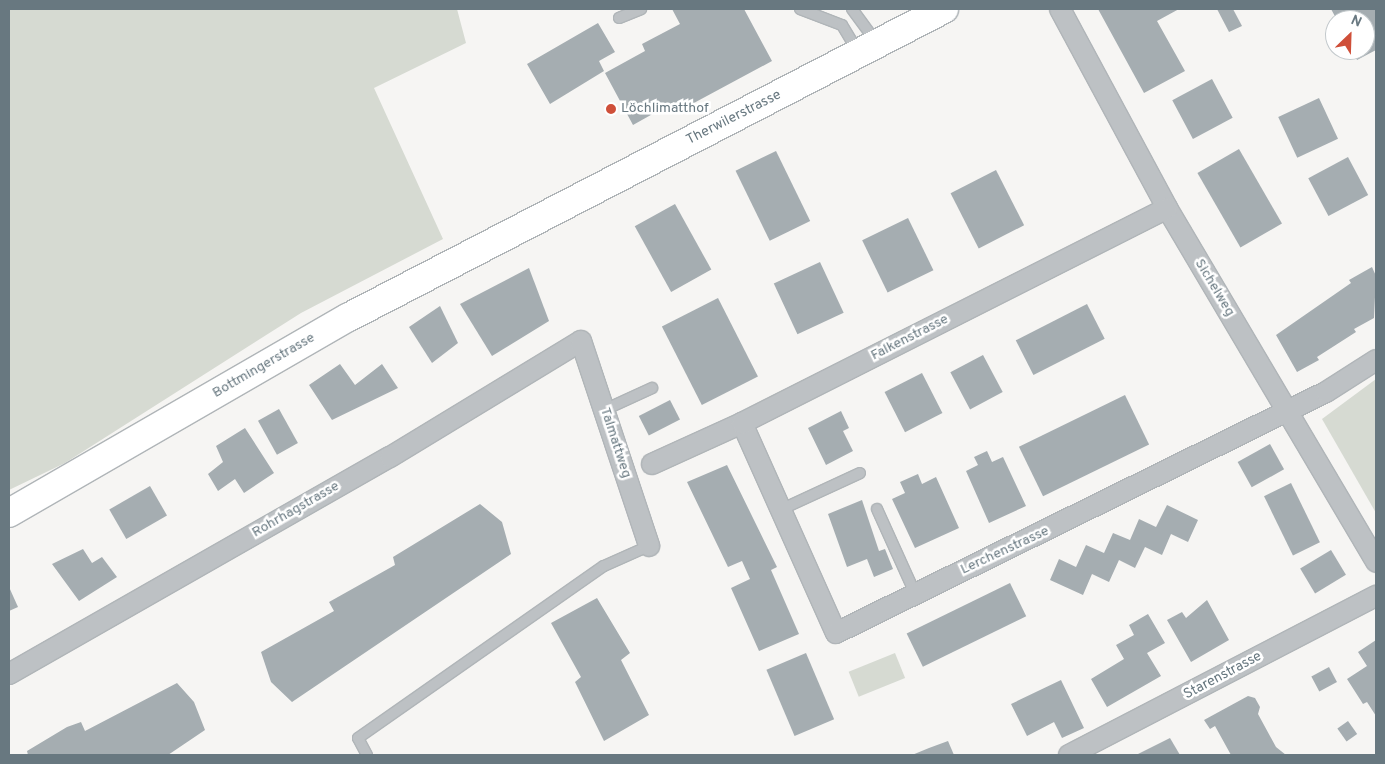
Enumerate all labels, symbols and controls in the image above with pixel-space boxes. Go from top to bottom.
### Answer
north arrow [1325,10,1375,60]
text: N [1348,12,1364,32]
street label: Therwilerstrasse [684,87,784,149]
place label: Löchlimatthof [621,101,709,117]
marker: Löchlimatthof [605,103,617,115]
street label: Sichelweg [1190,256,1238,320]
street label: Falkenstrasse [869,311,951,365]
street label: Bottmingerstrasse [210,330,318,402]
street label: Talmattweg [596,406,634,480]
street label: Rohrhagstrasse [249,478,343,542]
street label: Lerchenstrasse [958,523,1052,579]
street label: Starenstrasse [1181,648,1265,704]

